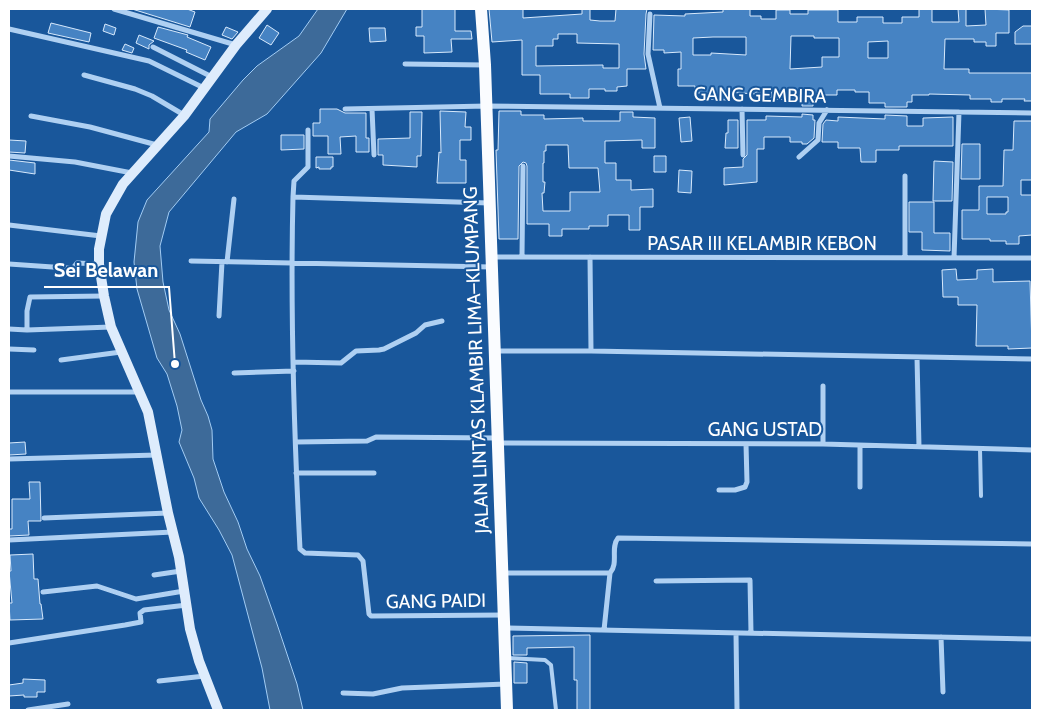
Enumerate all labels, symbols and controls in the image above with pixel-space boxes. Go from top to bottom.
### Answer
street label: GANG GEMBIRA [693,82,827,108]
street label: JALAN LINTAS KLAMBIR LIMA–KLUMPANG [458,186,494,535]
street label: PASAR III KELAMBIR KEBON [647,232,877,255]
callout: Sei Belawan [44,252,169,287]
text: Sei Belawan [54,258,158,282]
street label: GANG USTAD [708,418,822,441]
street label: GANG PAIDI [386,589,486,613]

